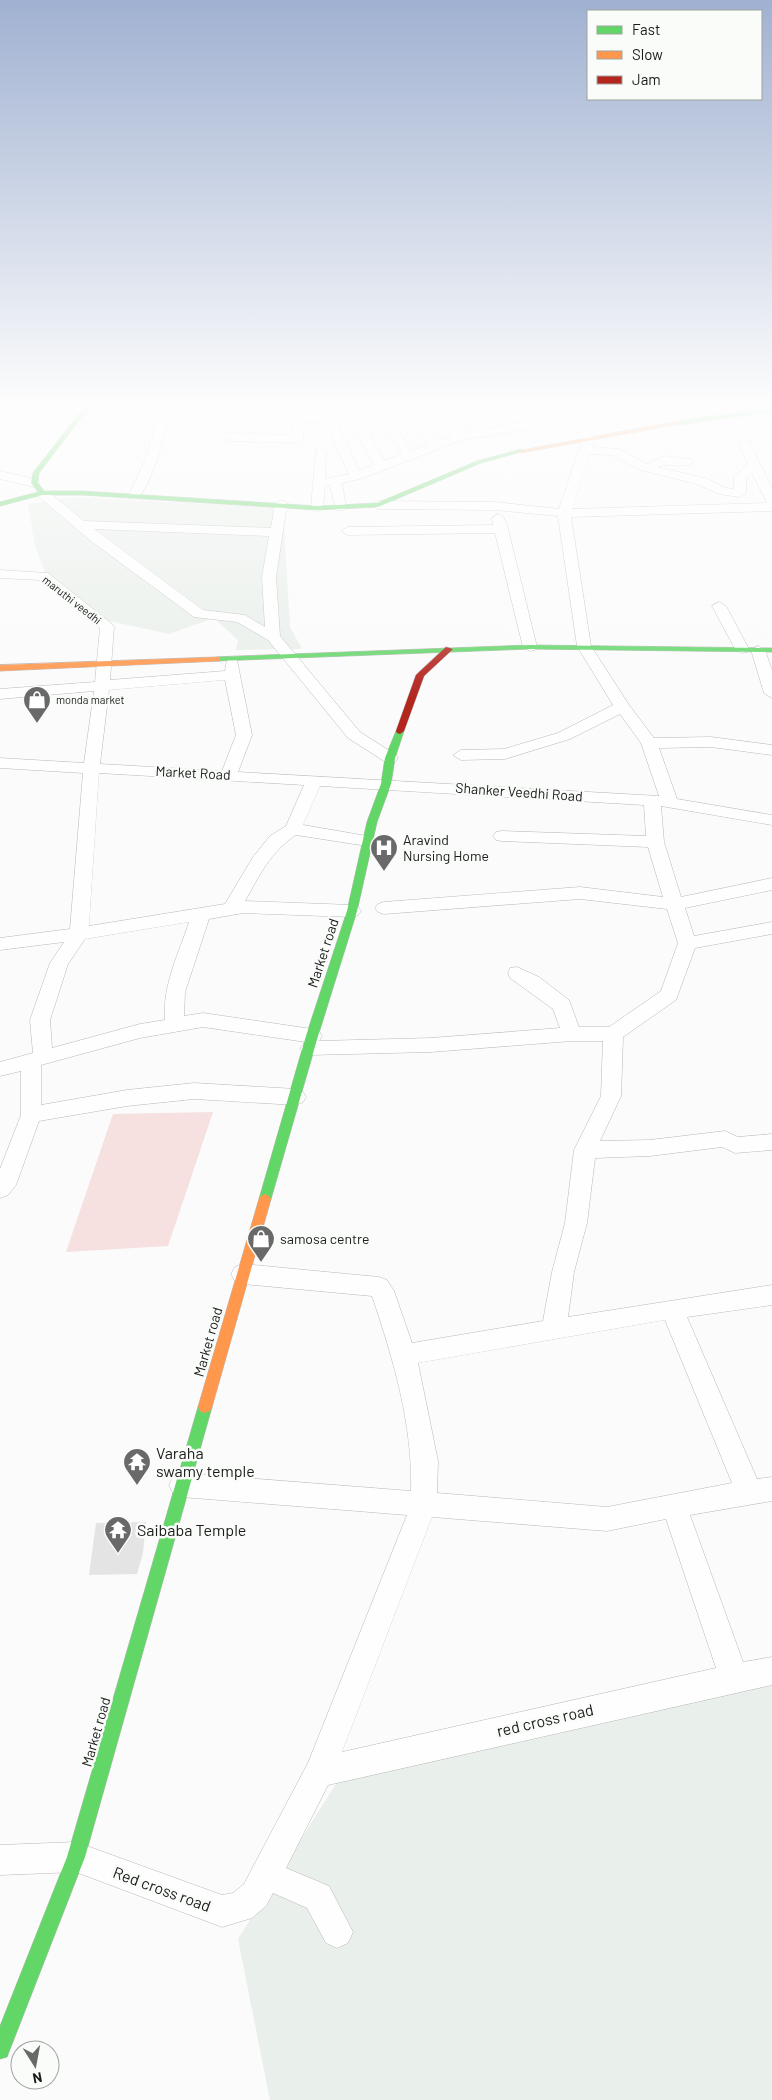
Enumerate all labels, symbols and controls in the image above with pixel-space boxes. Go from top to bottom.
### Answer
legend [587,10,762,100]
text: Fast [632,20,660,38]
text: Slow [632,45,663,63]
text: Jam [632,70,661,88]
street label: maruthi veedhi [40,573,104,627]
shop icon: monda market [22,685,52,724]
place label: monda market [56,693,125,706]
street label: Market Road [155,762,231,783]
street label: Shanker Veedhi Road [455,779,583,804]
place label: Aravind Nursing Home [403,831,489,864]
hospital icon: Aravind Nursing Home [369,833,399,872]
street label: Market road [303,916,342,990]
shop icon: samosa centre [246,1224,276,1263]
place label: samosa centre [280,1230,370,1247]
street label: Market road [189,1305,226,1379]
place label: Varaha swamy temple [156,1443,255,1480]
temple icon: Varaha swamy temple [122,1447,152,1486]
temple icon: Saibaba Temple [103,1515,133,1554]
place label: Saibaba Temple [137,1520,246,1539]
street label: Market road [77,1695,114,1769]
street label: red cross road [495,1699,595,1740]
street label: Red cross road [111,1862,214,1915]
north arrow [10,2040,60,2090]
text: N [31,2069,44,2087]

